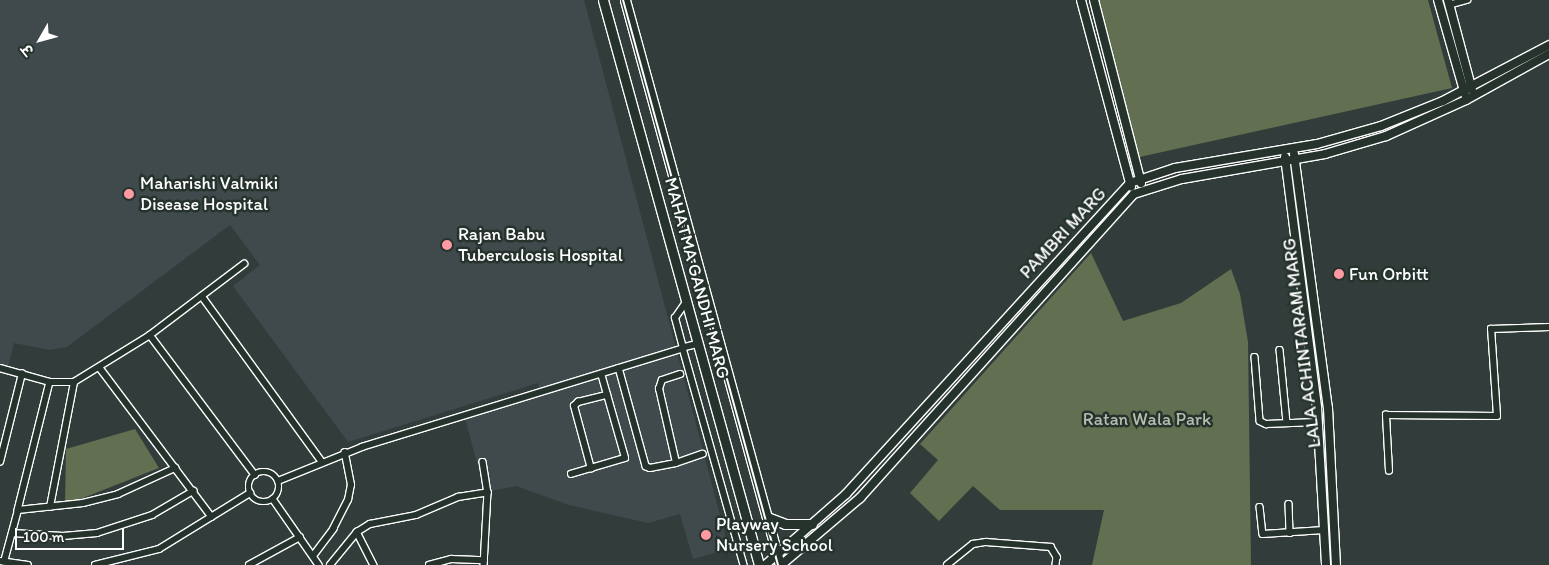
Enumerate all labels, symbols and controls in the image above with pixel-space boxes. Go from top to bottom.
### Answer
north arrow [15,15,65,65]
text: उ [18,41,37,58]
place label: Maharishi Valmiki Disease Hospital [140,173,277,215]
street label: MAHATMA GANDHI MARG [660,175,734,381]
street label: PAMBRI MARG [1015,183,1111,283]
marker: Maharishi Valmiki Disease Hospital [122,187,136,201]
place label: Rajan Babu Tuberculosis Hospital [458,224,623,266]
marker: Rajan Babu Tuberculosis Hospital [440,238,454,252]
street label: LALA ACHINTARAM MARG [1279,238,1325,448]
place label: Fun Orbitt [1349,263,1429,285]
marker: Fun Orbitt [1333,268,1345,280]
park label: Ratan Wala Park [1084,408,1210,430]
place label: Playway Nursery School [716,514,833,556]
scale bar [18,518,126,550]
text: 100 m [23,528,64,546]
marker: Playway Nursery School [700,529,712,541]

